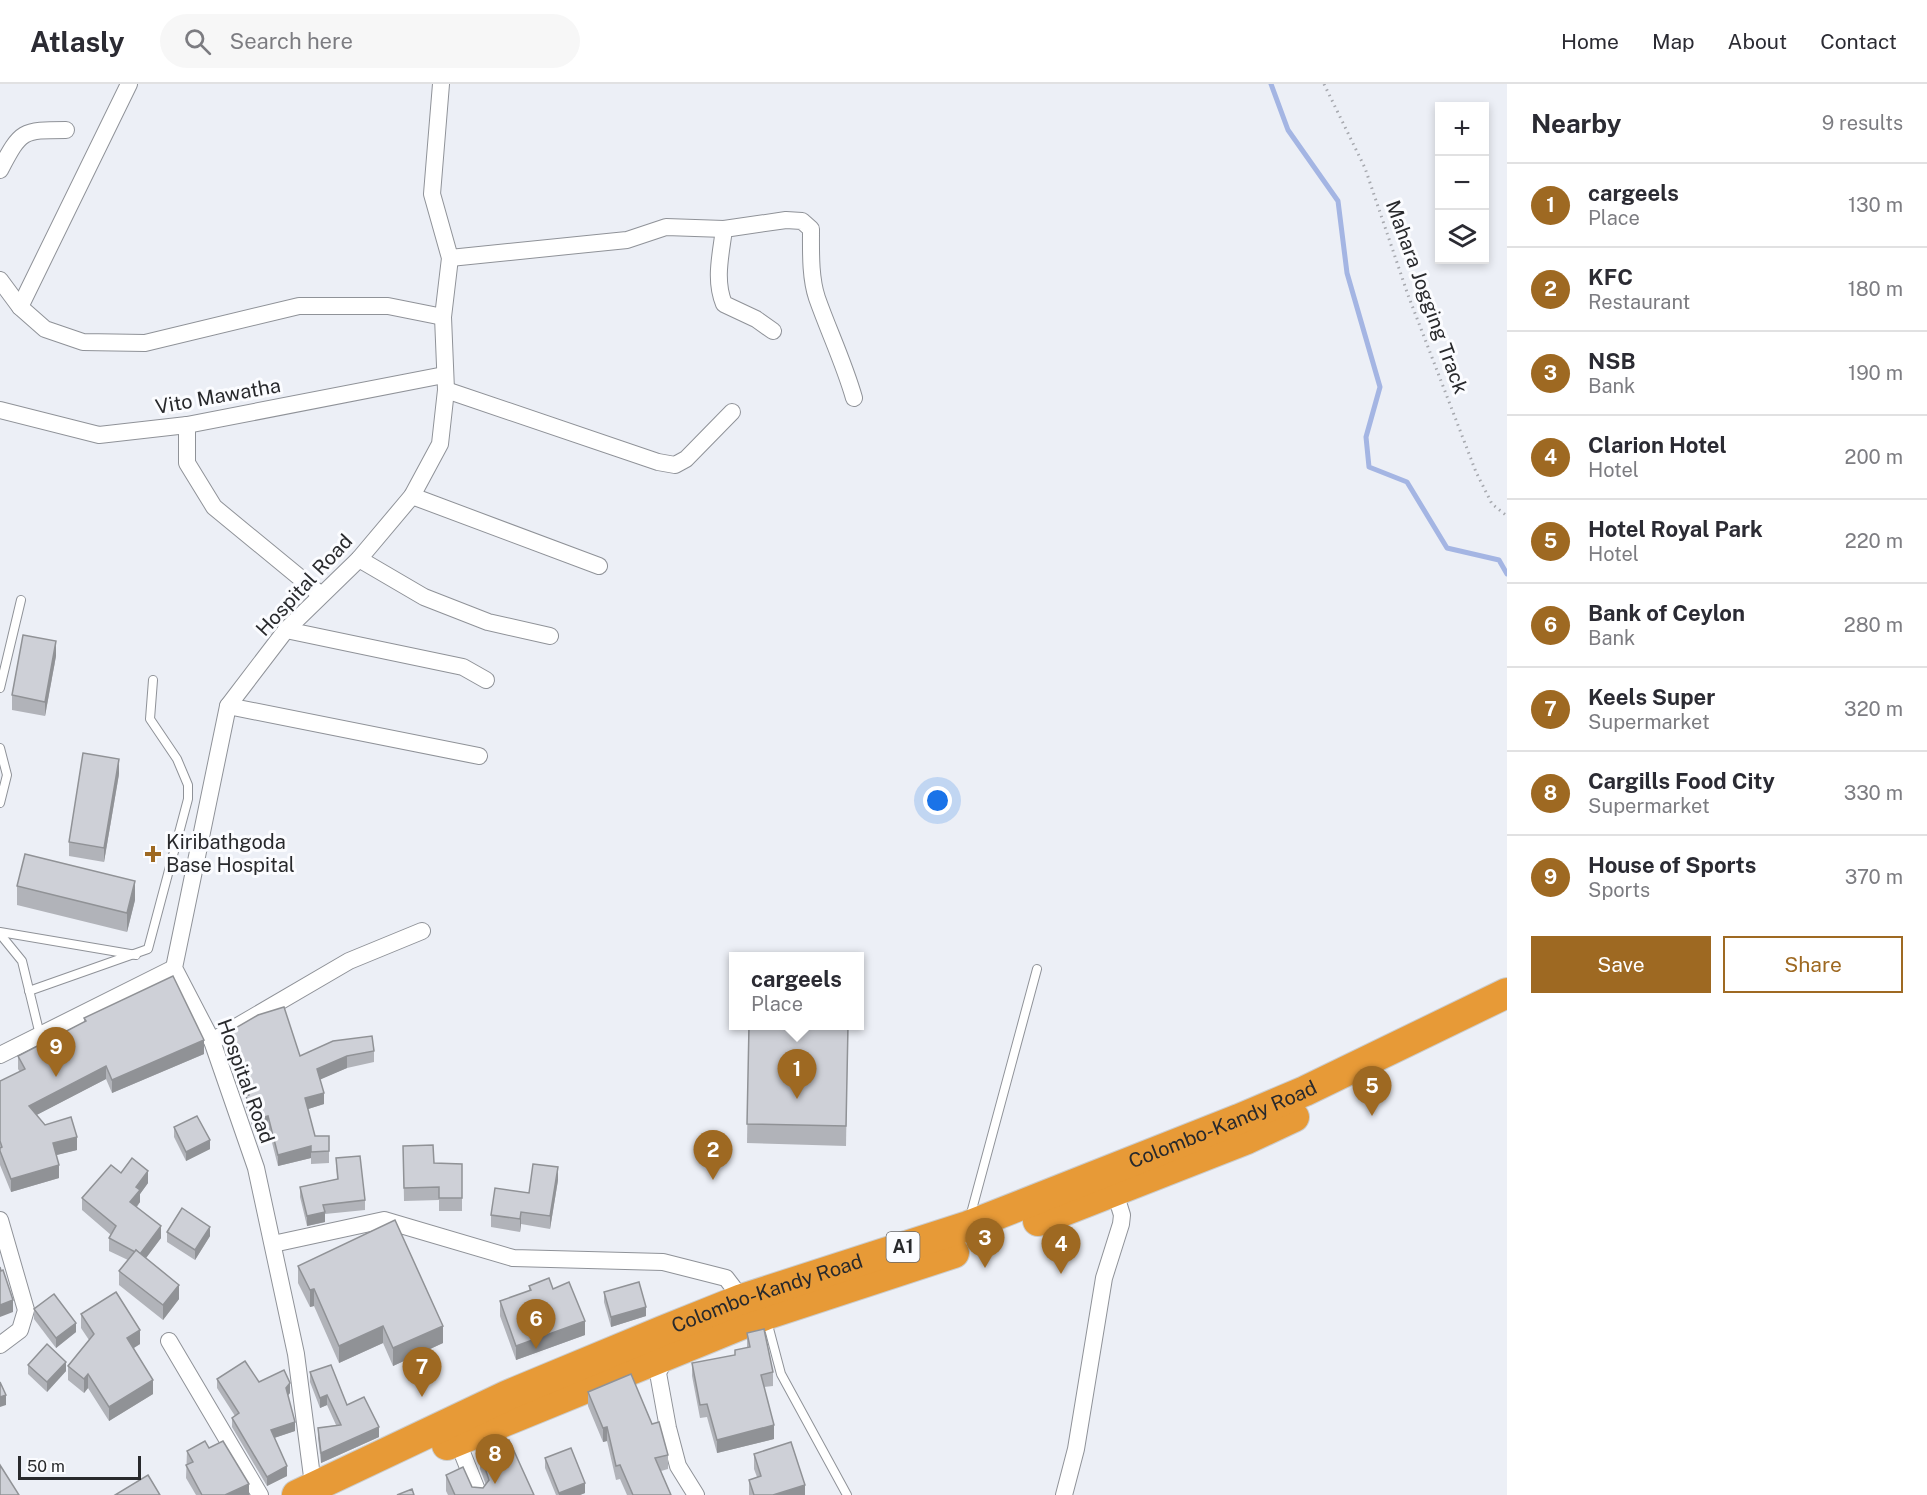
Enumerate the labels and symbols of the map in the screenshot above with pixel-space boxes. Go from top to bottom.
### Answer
street label: Mahara Jogging Track [1381,197,1473,397]
street label: Vito Mawatha [154,373,282,419]
street label: Hospital Road [251,529,357,641]
your location [923,786,952,815]
place label: Kiribathgoda Base Hospital [166,830,295,877]
marker: Kiribathgoda Base Hospital [144,845,162,863]
street label: Hospital Road [212,1016,280,1146]
pin: 9 [36,1028,76,1077]
pin: 1 [778,1050,816,1099]
pin: 5 [1352,1066,1392,1116]
street label: Colombo-Kandy Road [1125,1075,1321,1173]
pin: 2 [694,1130,732,1180]
pin: 3 [966,1218,1004,1268]
pin: 4 [1042,1224,1080,1274]
road number: A1 [886,1232,920,1262]
street label: Colombo-Kandy Road [668,1249,866,1338]
pin: 6 [516,1300,556,1349]
pin: 7 [402,1348,442,1397]
pin: 8 [476,1434,514,1484]
scale bar [18,1453,141,1480]

